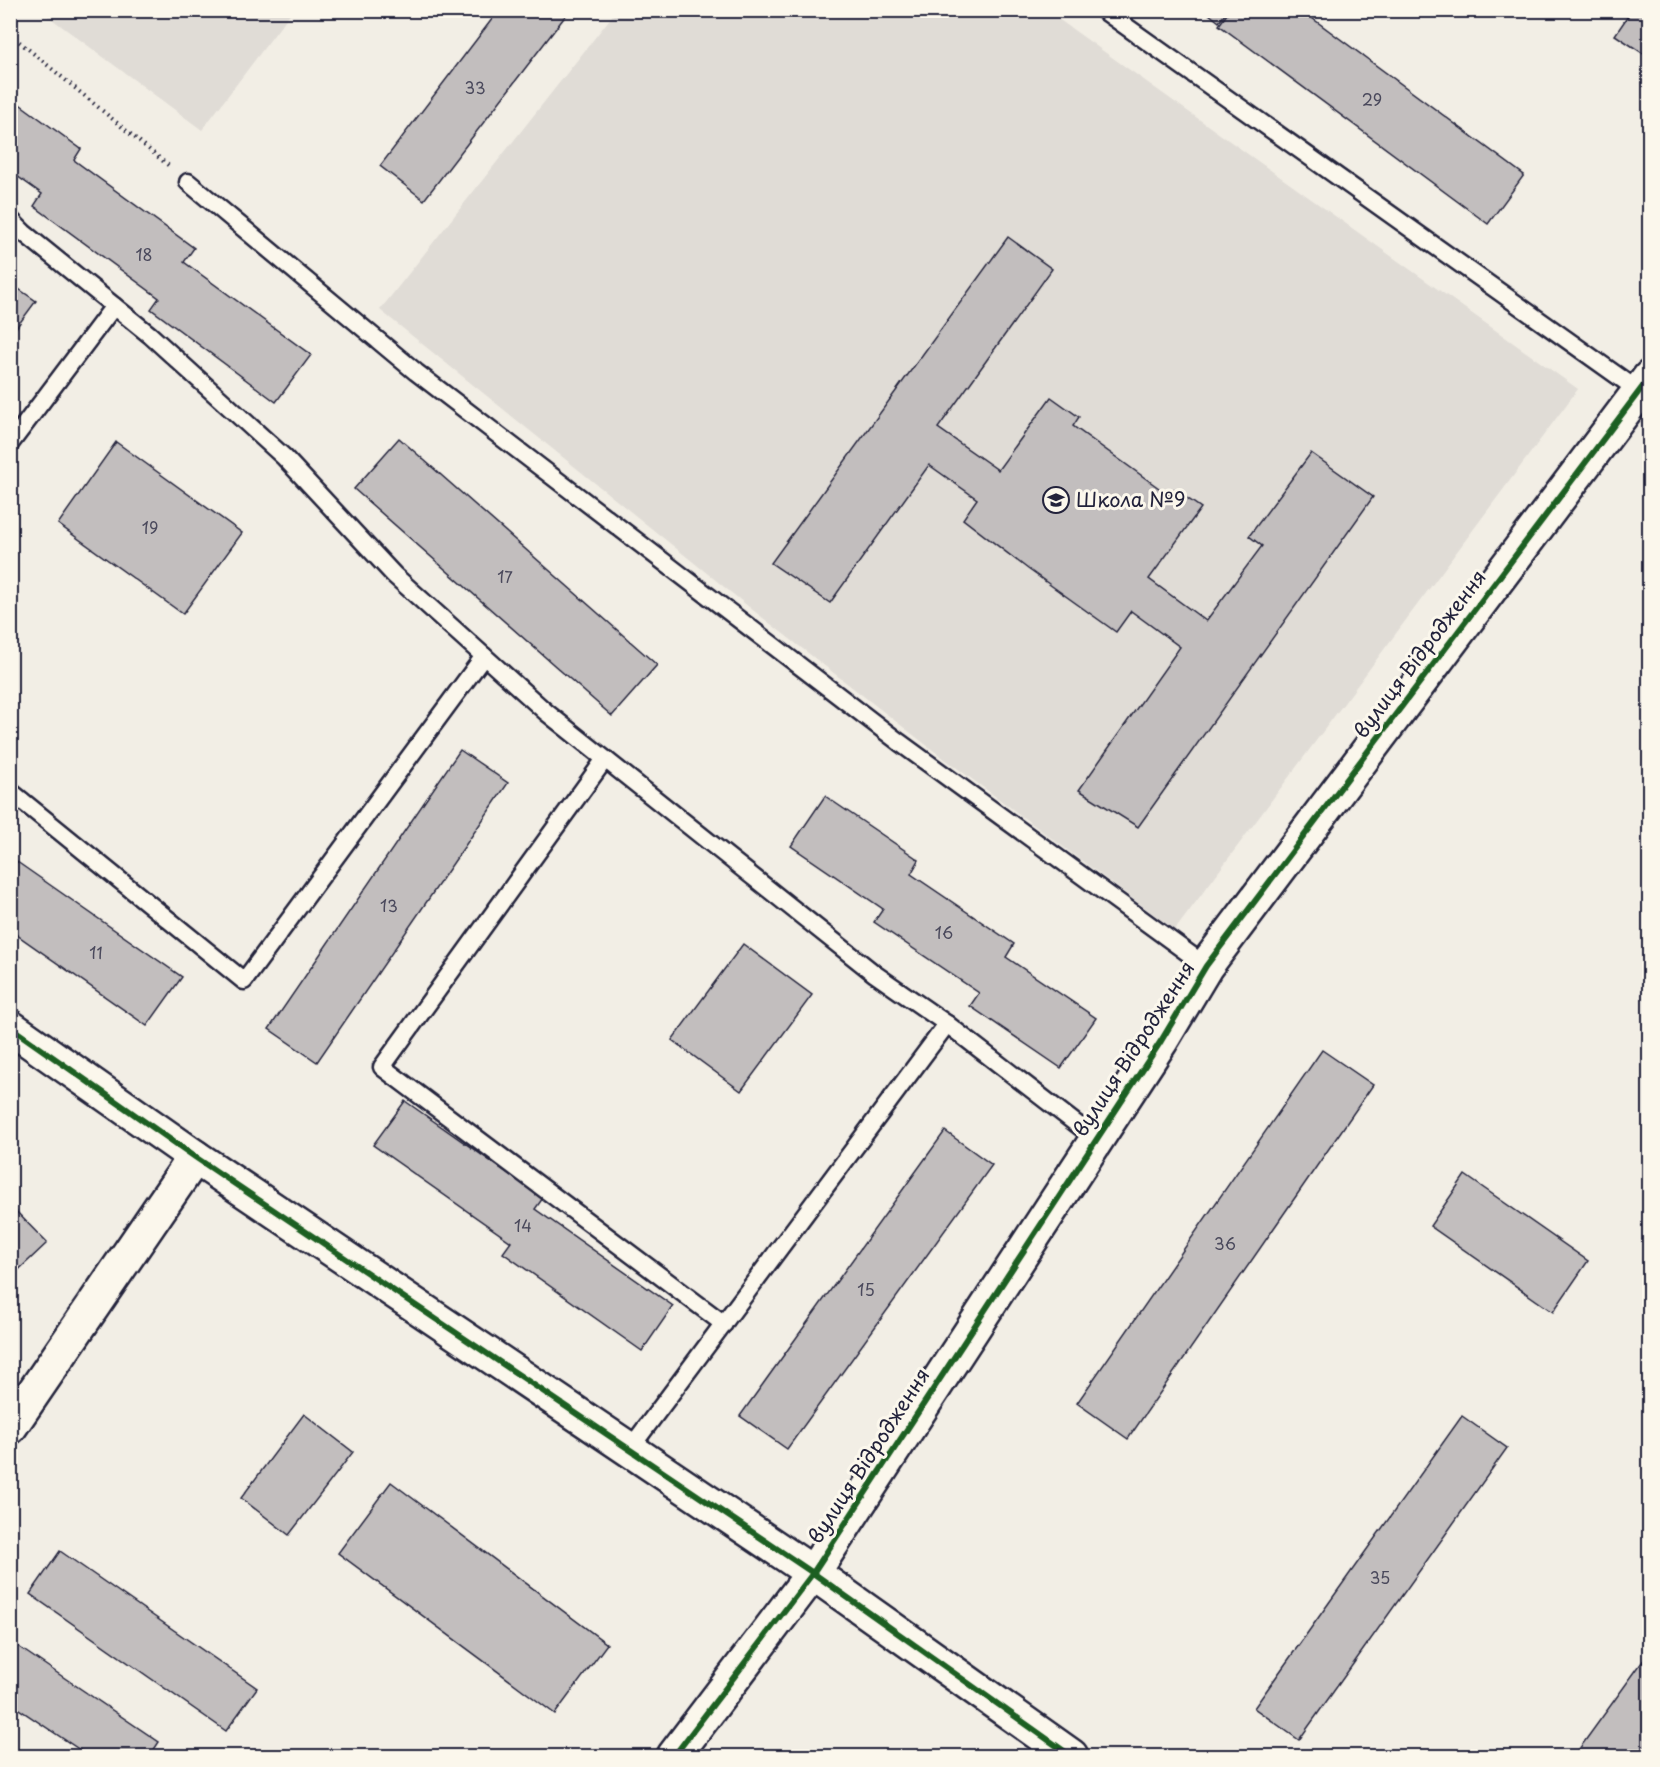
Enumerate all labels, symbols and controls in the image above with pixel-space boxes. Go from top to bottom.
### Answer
house number: 33 [464,75,486,99]
house number: 29 [1362,87,1382,111]
house number: 18 [135,242,153,266]
place label: Школа №9 [1076,484,1185,514]
school or university icon: Школа №9 [1041,485,1071,515]
house number: 19 [142,515,158,539]
street label: вулиця Відродження [1346,563,1493,744]
house number: 17 [497,564,513,588]
house number: 13 [380,893,398,917]
house number: 16 [935,920,953,944]
house number: 11 [89,940,103,964]
street label: вулиця Відродження [1065,955,1201,1142]
house number: 14 [514,1213,532,1237]
house number: 36 [1214,1231,1236,1255]
house number: 15 [857,1277,875,1301]
street label: вулиця Відродження [800,1362,936,1549]
house number: 35 [1370,1565,1390,1589]

